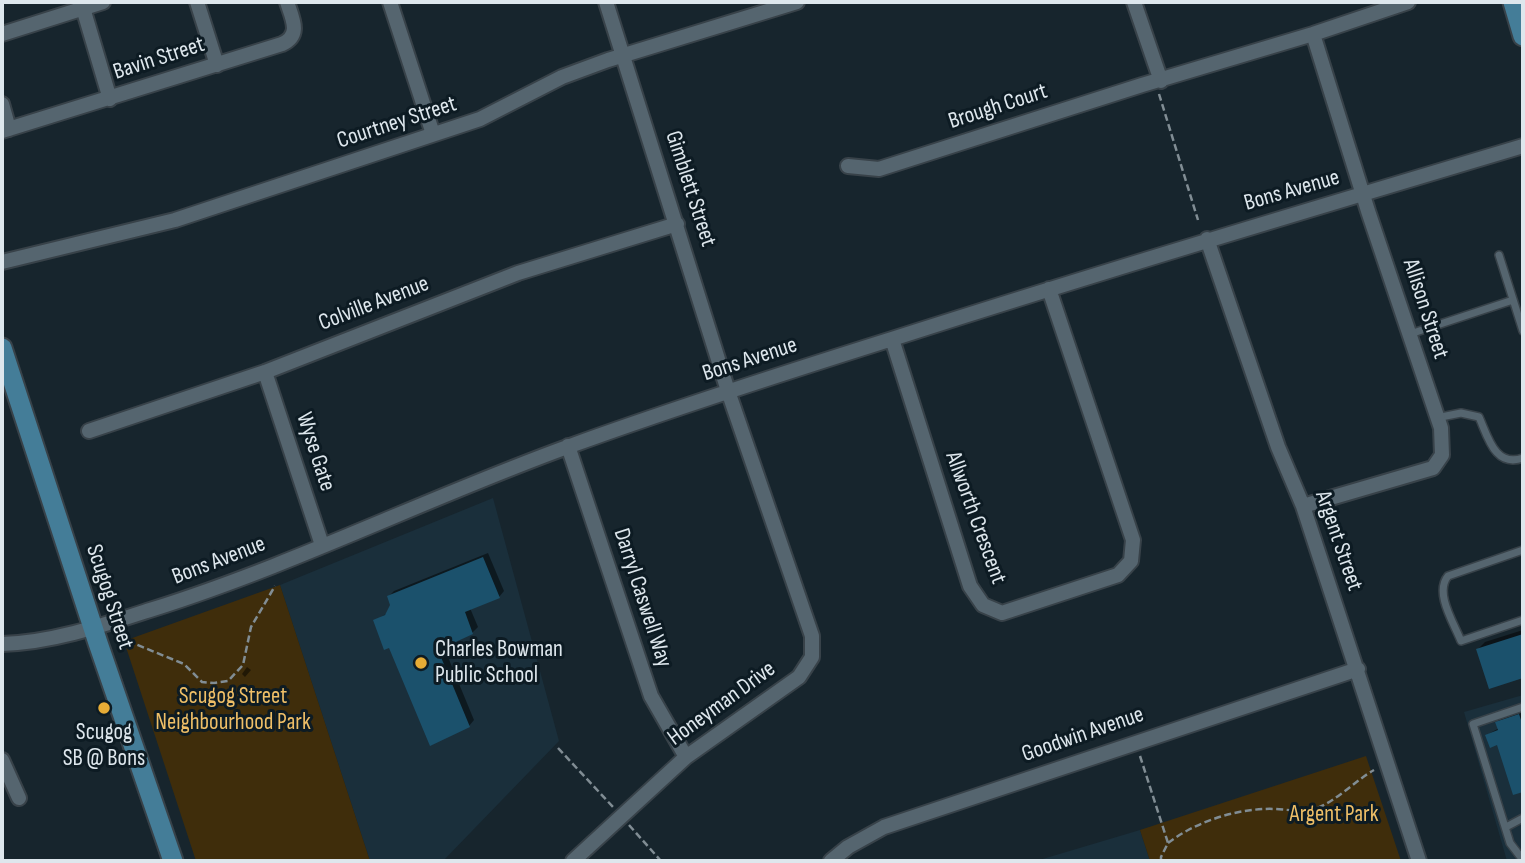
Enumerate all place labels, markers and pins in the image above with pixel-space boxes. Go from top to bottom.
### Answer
place label: Charles Bowman Public School [435,636,563,690]
marker: Charles Bowman Public School [413,655,429,671]
marker: Scugog SB @ Bons [96,700,112,716]
place label: Scugog SB @ Bons [63,719,145,773]

